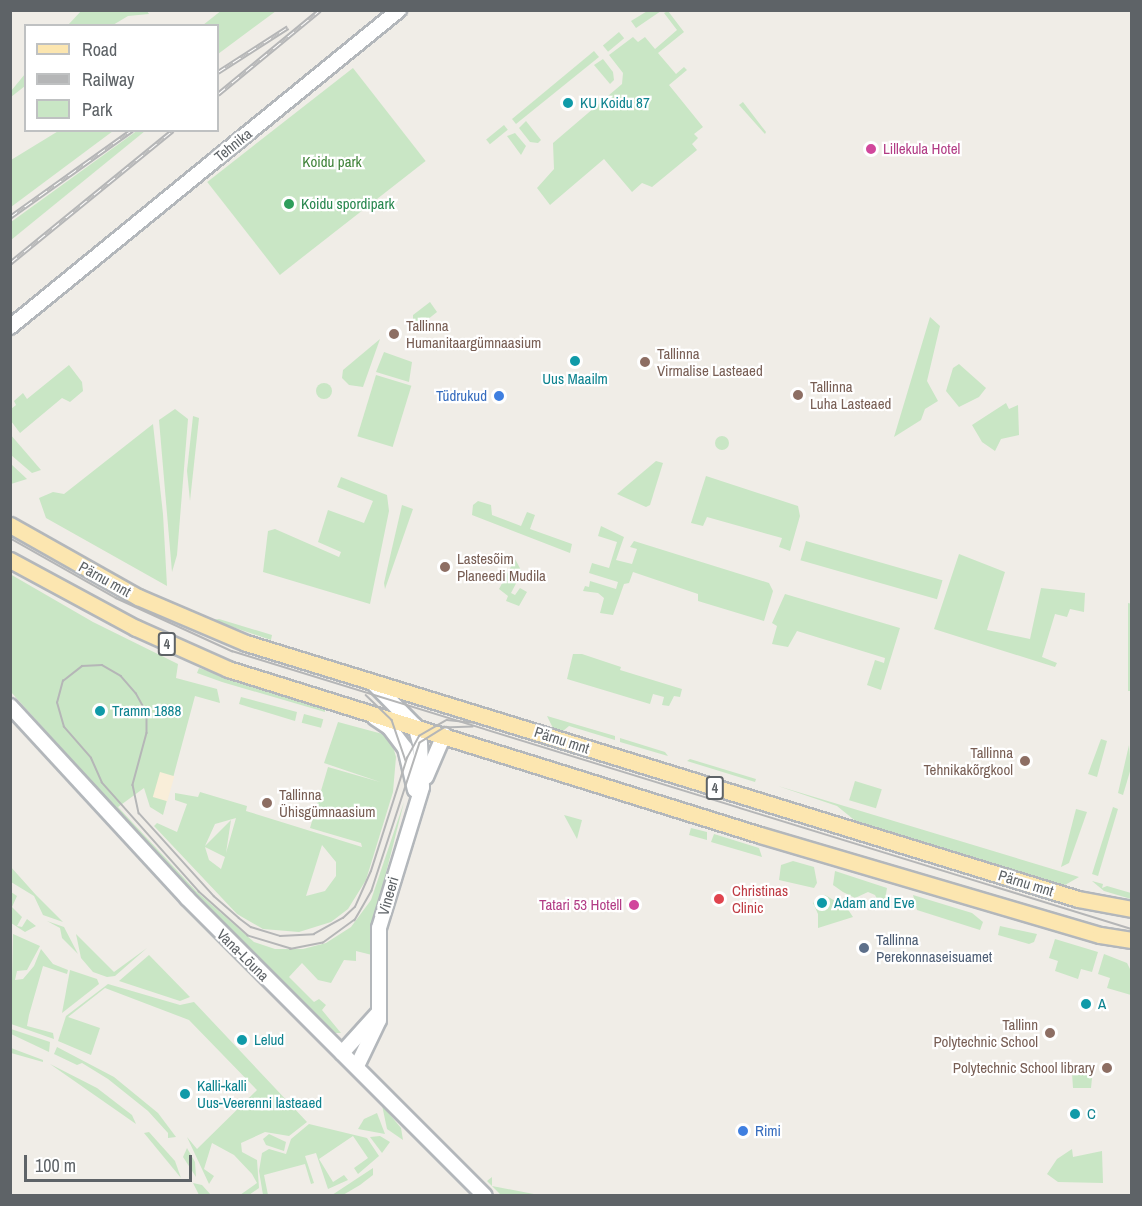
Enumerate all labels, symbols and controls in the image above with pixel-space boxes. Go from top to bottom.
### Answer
legend [24,24,219,132]
text: Road [82,37,117,62]
text: Railway [82,67,135,92]
place label: KU Koidu 87 [580,94,650,112]
marker: KU Koidu 87 [561,96,575,110]
text: Park [82,97,112,122]
street label: Tehnika [211,124,255,166]
place label: Lillekula Hotel [883,140,960,158]
marker: Lillekula Hotel [864,142,878,156]
park label: Koidu park [302,153,362,171]
place label: Koidu spordipark [301,195,395,213]
marker: Koidu spordipark [282,197,296,211]
place label: Tallinna Humanitaargümnaasium [406,316,541,351]
marker: Tallinna Humanitaargümnaasium [387,327,401,341]
place label: Tallinna Virmalise Lasteaed [657,344,763,379]
marker: Uus Maailm [568,354,582,368]
marker: Tallinna Virmalise Lasteaed [638,355,652,369]
place label: Uus Maailm [542,370,608,388]
place label: Tallinna Luha Lasteaed [810,377,891,412]
place label: Tüdrukud [436,387,487,405]
marker: Tallinna Luha Lasteaed [791,388,805,402]
marker: Tüdrukud [492,389,506,403]
place label: Lastesõim Planeedi Mudila [457,549,546,584]
street label: Pärnu mnt [76,557,134,601]
marker: Lastesõim Planeedi Mudila [438,560,452,574]
road number: 4 [156,633,178,655]
place label: Tramm 1888 [112,702,181,720]
marker: Tramm 1888 [93,704,107,718]
street label: Pärnu mnt [532,723,592,757]
place label: Tallinna Tehnikakõrgkool [923,743,1013,778]
marker: Tallinna Tehnikakõrgkool [1018,754,1032,768]
road number: 4 [704,777,726,799]
place label: Tallinna Ühisgümnaasium [279,785,375,820]
marker: Tallinna Ühisgümnaasium [260,796,274,810]
street label: Pärnu mnt [996,866,1056,900]
street label: Vineeri [374,875,402,917]
place label: Christinas Clinic [732,881,788,916]
marker: Christinas Clinic [710,890,728,908]
place label: Adam and Eve [834,894,915,912]
place label: Tatari 53 Hotell [539,896,622,914]
marker: Adam and Eve [815,896,829,910]
marker: Tatari 53 Hotell [627,898,641,912]
street label: Vana-Lõuna [213,925,273,985]
place label: Tallinna Perekonnaseisuamet [876,930,992,965]
marker: Tallinna Perekonnaseisuamet [857,941,871,955]
place label: A [1098,995,1106,1013]
marker: A [1079,997,1093,1011]
place label: Tallinn Polytechnic School [933,1015,1038,1050]
marker: Tallinn Polytechnic School [1043,1026,1057,1040]
place label: Lelud [254,1031,284,1049]
marker: Lelud [235,1033,249,1047]
place label: Polytechnic School library [953,1059,1095,1077]
marker: Polytechnic School library [1100,1061,1114,1075]
place label: Kalli-kalli Uus-Veerenni lasteaed [197,1076,322,1111]
marker: Kalli-kalli Uus-Veerenni lasteaed [178,1087,192,1101]
place label: C [1087,1105,1096,1123]
marker: C [1068,1107,1082,1121]
place label: Rimi [755,1122,781,1140]
marker: Rimi [736,1124,750,1138]
scale bar [27,1143,195,1181]
text: 100 m [35,1153,76,1178]

